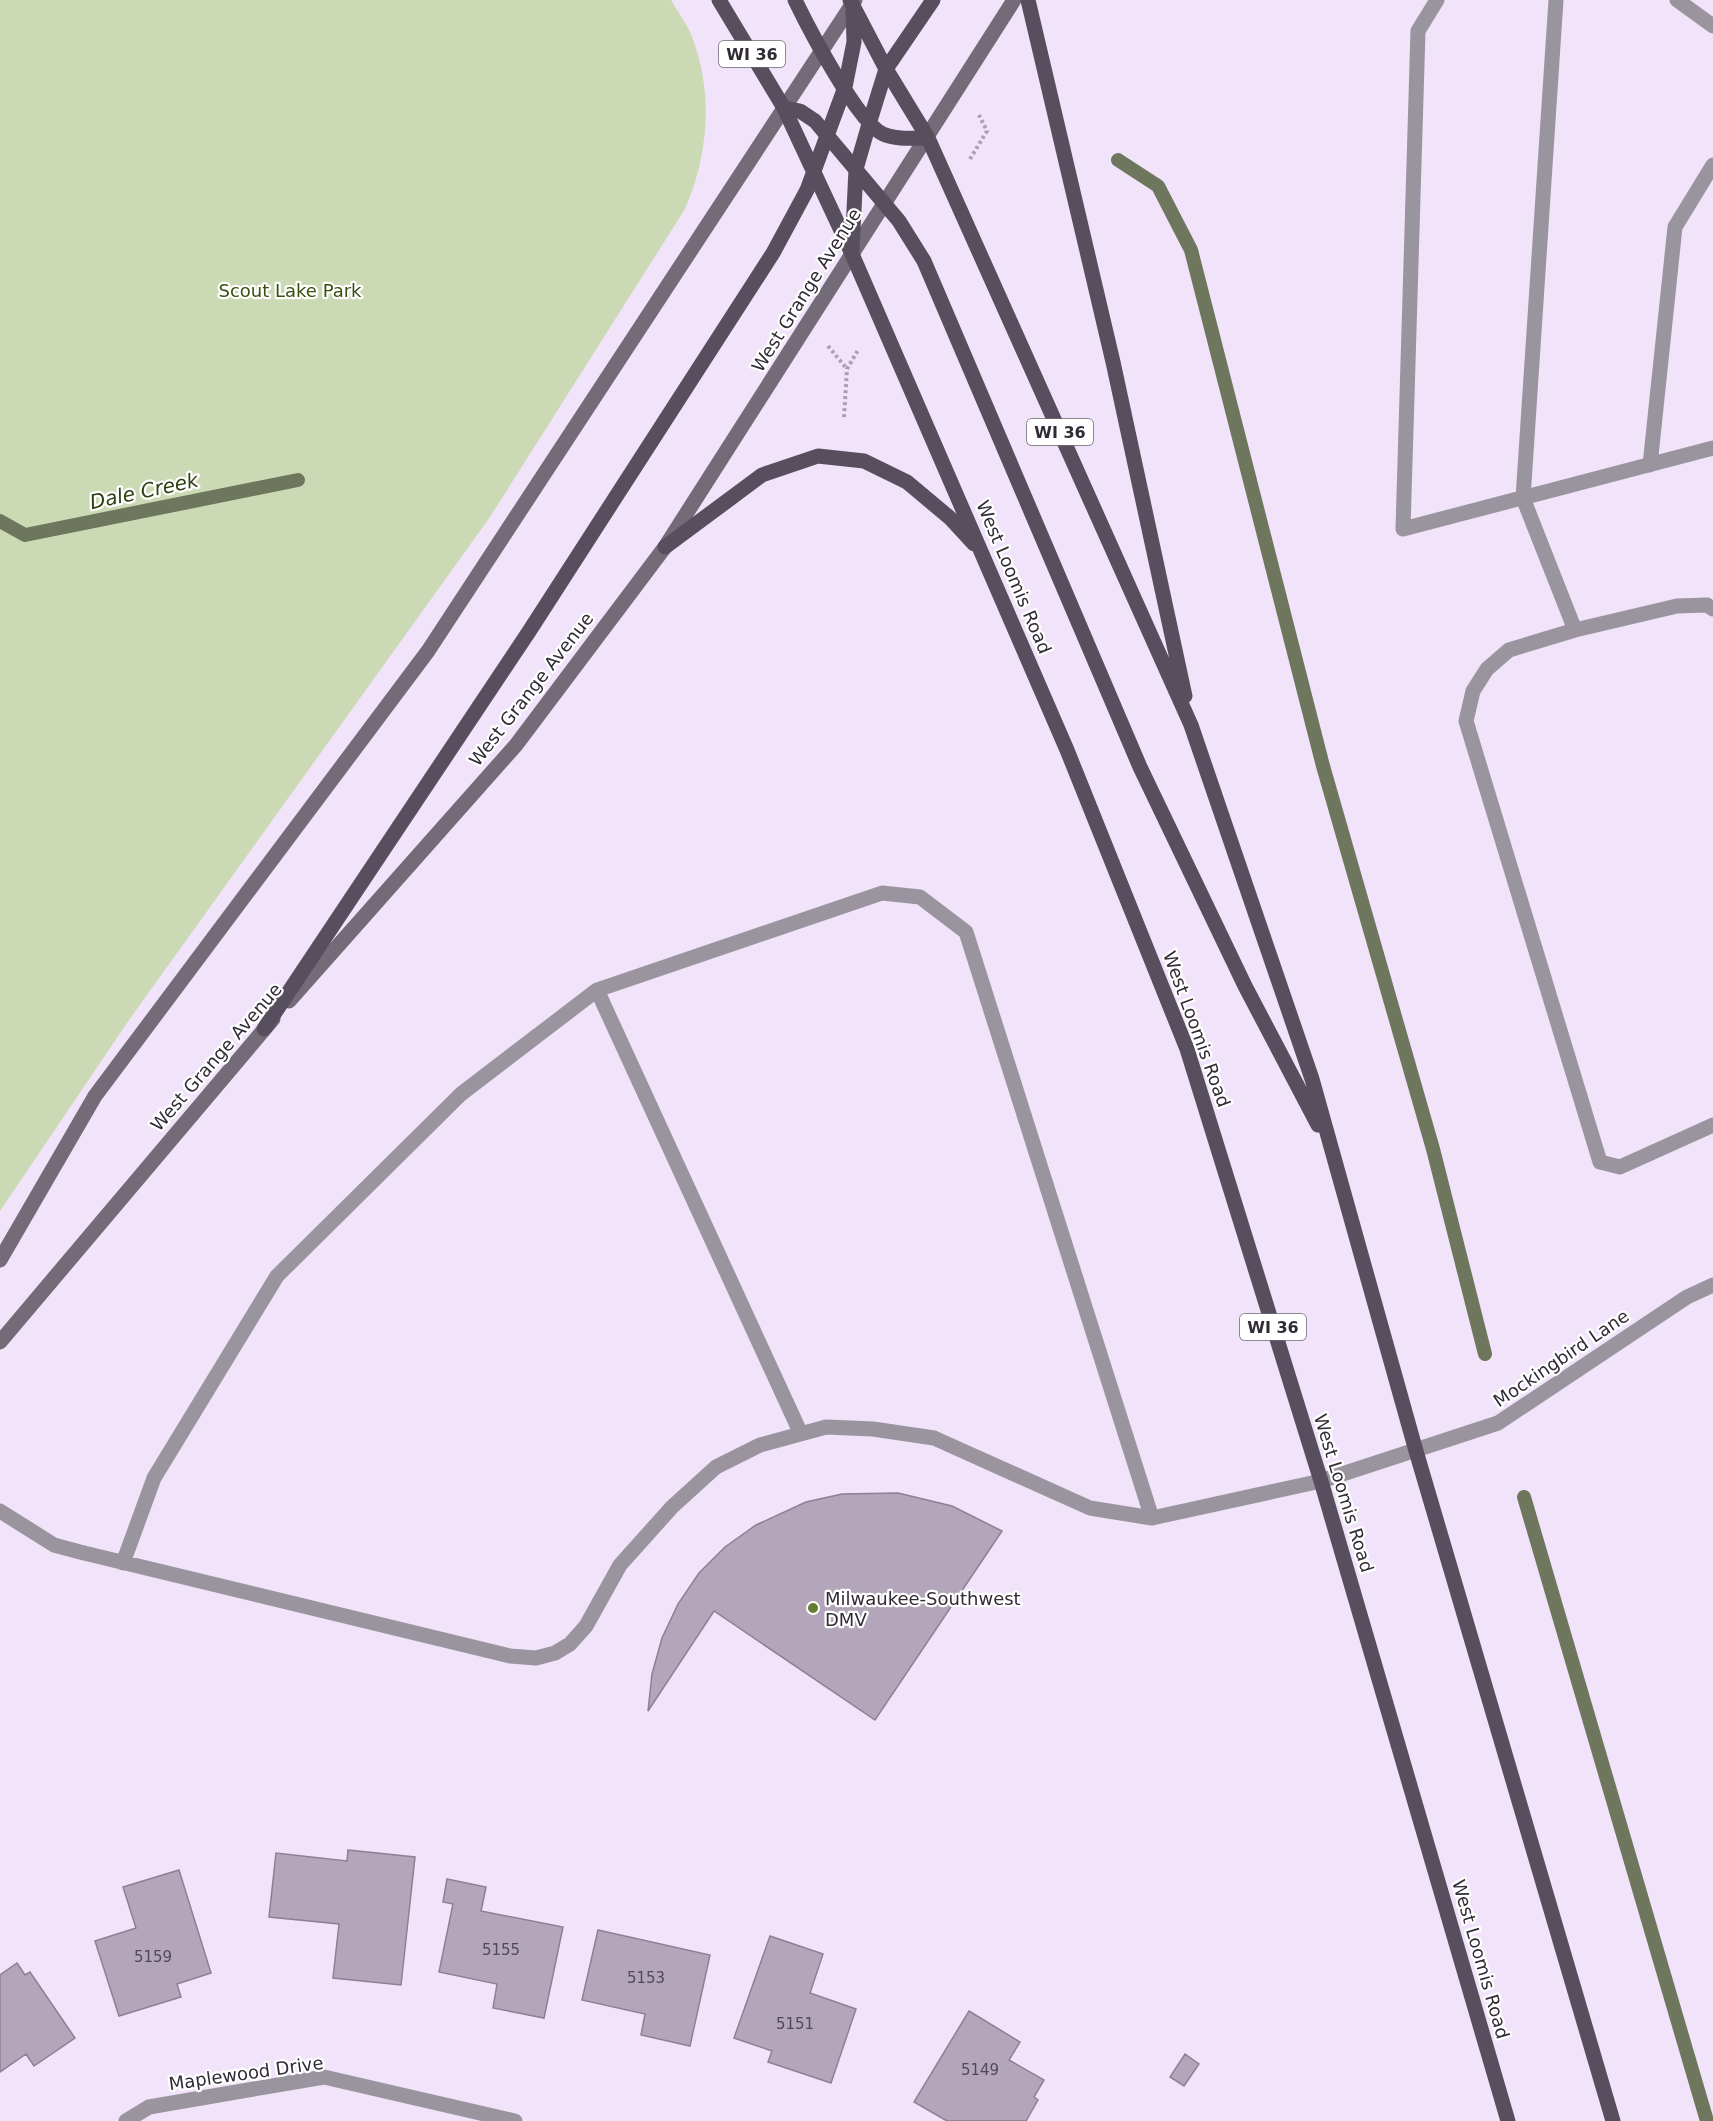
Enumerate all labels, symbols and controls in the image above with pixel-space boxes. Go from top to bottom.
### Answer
road number: WI 36 [719,41,785,67]
street label: West Grange Avenue [747,204,865,376]
park label: Scout Lake Park [218,280,362,301]
road number: WI 36 [1027,419,1093,445]
water label: Dale Creek [88,468,202,514]
street label: West Loomis Road [972,497,1056,657]
street label: West Grange Avenue [465,608,597,770]
street label: West Loomis Road [1159,948,1235,1110]
street label: West Grange Avenue [146,979,286,1135]
street label: Mockingbird Lane [1489,1305,1633,1411]
road number: WI 36 [1240,1314,1306,1340]
street label: West Loomis Road [1310,1411,1378,1575]
place label: Milwaukee-Southwest DMV [825,1588,1021,1630]
marker: Milwaukee-Southwest DMV [806,1601,820,1615]
street label: West Loomis Road [1448,1877,1514,2041]
house number: 5155 [482,1941,520,1959]
house number: 5159 [134,1948,172,1966]
house number: 5153 [627,1969,665,1987]
house number: 5151 [776,2015,814,2033]
street label: Maplewood Drive [167,2052,325,2094]
house number: 5149 [961,2061,999,2079]

